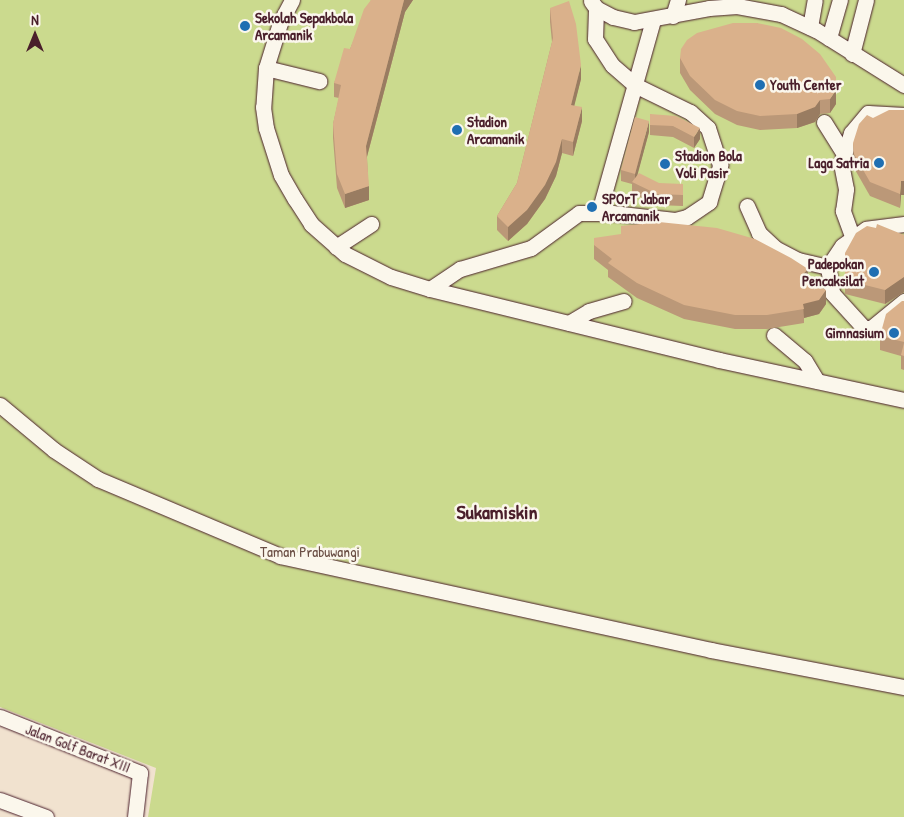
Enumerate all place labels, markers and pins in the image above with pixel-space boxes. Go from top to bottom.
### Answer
place label: Sekolah Sepakbola Arcamanik [255,8,353,43]
marker: Sekolah Sepakbola Arcamanik [239,20,251,32]
place label: Youth Center [770,76,841,94]
marker: Youth Center [754,79,766,91]
place label: Stadion Arcamanik [467,112,524,147]
marker: Stadion Arcamanik [451,124,463,136]
place label: Stadion Bola Voli Pasir [675,146,742,181]
place label: Laga Satria [809,154,869,172]
marker: Laga Satria [873,157,885,169]
marker: Stadion Bola Voli Pasir [659,158,671,170]
place label: SPOrT Jabar Arcamanik [602,189,670,224]
marker: SPOrT Jabar Arcamanik [586,201,598,213]
place label: Padepokan Pencaksilat [802,254,864,289]
marker: Padepokan Pencaksilat [868,266,880,278]
place label: Gimnasium [825,324,884,342]
marker: Gimnasium [888,327,900,339]

